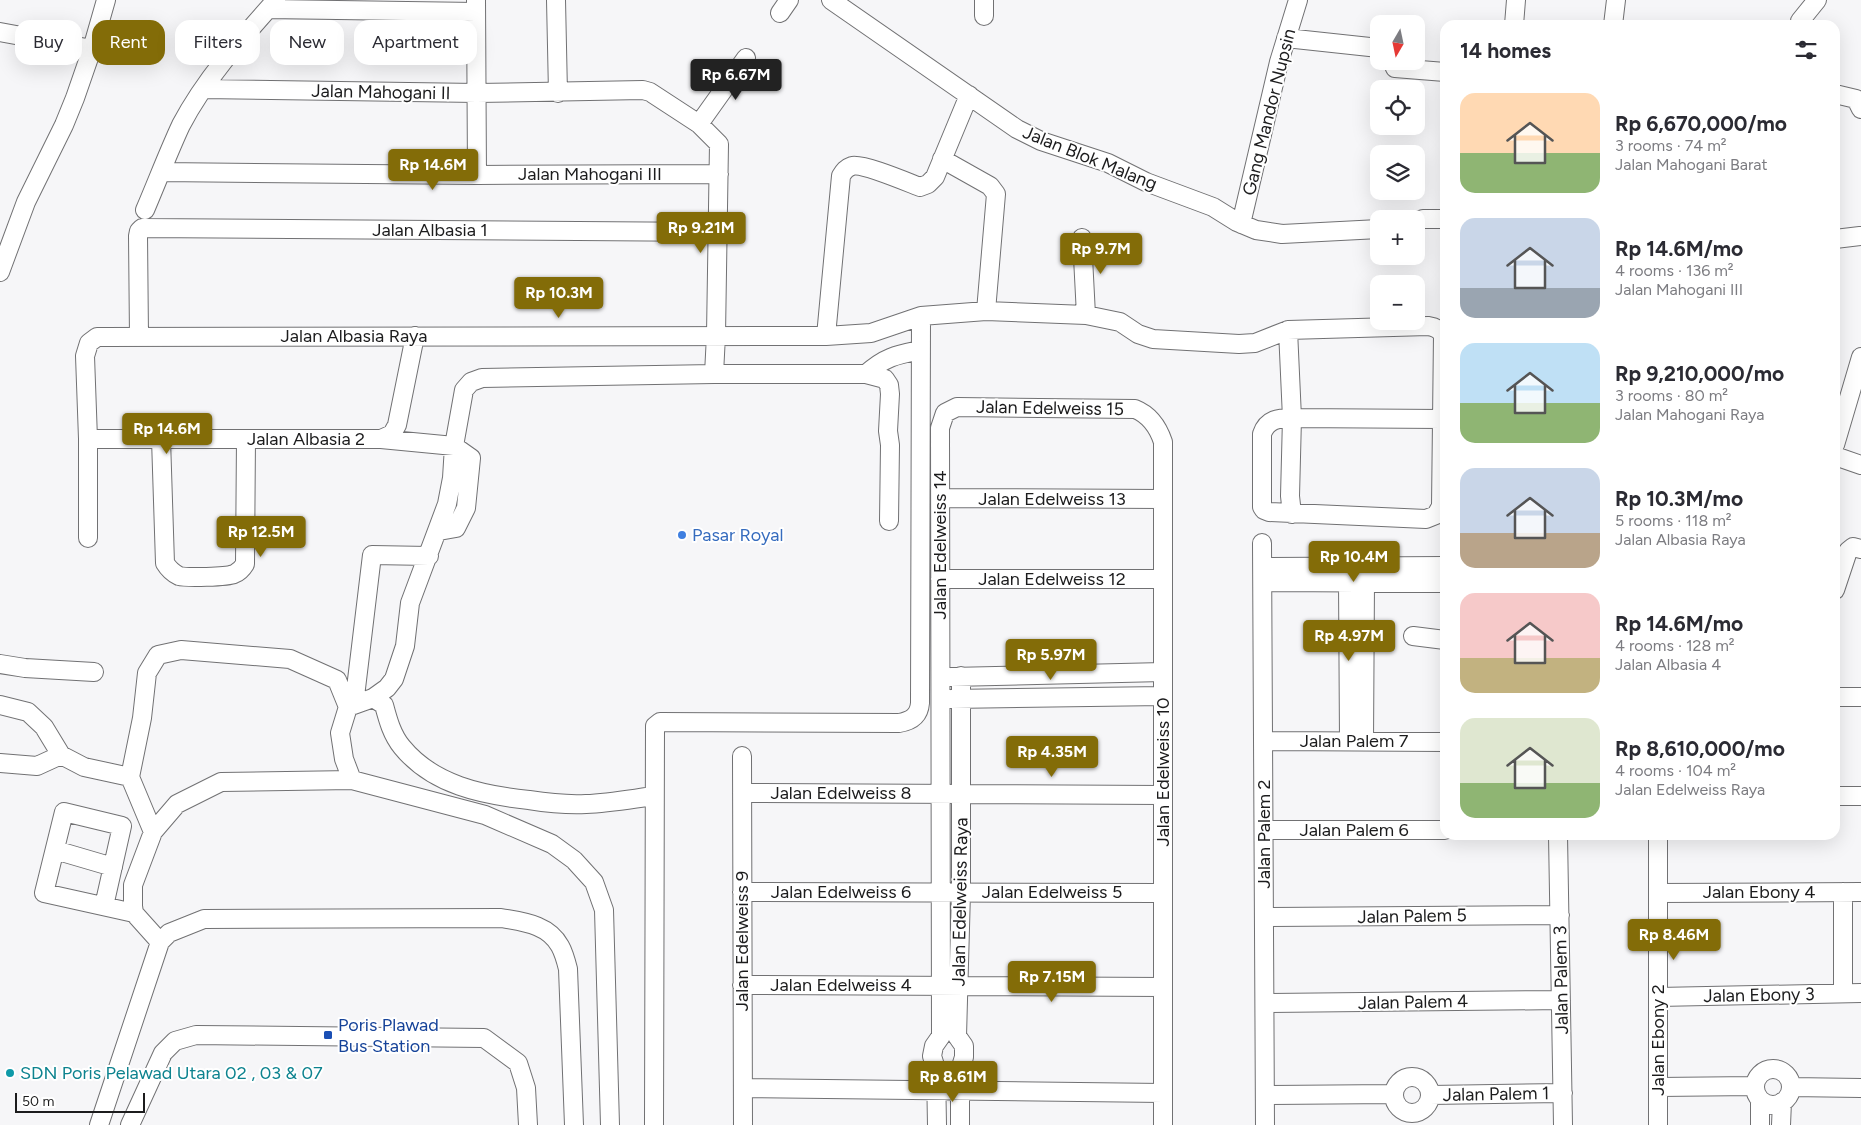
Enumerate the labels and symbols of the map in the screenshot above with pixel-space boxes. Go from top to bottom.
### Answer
north arrow [1370,15,1425,70]
street label: Gang Mandor Nupsin [1238,26,1300,198]
pin: Rp 6.67M [684,58,788,101]
street label: Jalan Mahogani II [311,80,451,104]
street label: Jalan Blok Malang [1020,121,1160,195]
pin: Rp 14.6M [381,148,485,191]
street label: Jalan Mahogani III [518,163,662,185]
pin: Rp 9.21M [649,212,753,254]
street label: Jalan Albasia 1 [372,219,488,241]
pin: Rp 9.7M [1055,232,1147,275]
pin: Rp 10.3M [507,276,611,319]
street label: Jalan Albasia Raya [281,325,427,347]
street label: Jalan Edelweiss 15 [976,396,1124,420]
pin: Rp 14.6M [115,412,219,455]
street label: Jalan Albasia 2 [247,428,365,450]
street label: Jalan Edelweiss 14 [929,471,951,619]
street label: Jalan Edelweiss 13 [978,488,1126,510]
pin: Rp 12.5M [209,516,313,558]
place label: Pasar Royal [692,524,783,546]
marker: Pasar Royal [676,529,688,541]
pin: Rp 10.4M [1302,540,1406,583]
street label: Jalan Edelweiss 12 [978,568,1126,590]
pin: Rp 4.97M [1297,620,1401,662]
pin: Rp 5.97M [999,638,1103,681]
street label: Jalan Edelweiss 10 [1152,697,1174,847]
street label: Jalan Palem 7 [1300,730,1409,752]
pin: Rp 4.35M [1000,736,1104,778]
street label: Jalan Palem 2 [1253,779,1275,889]
street label: Jalan Edelweiss 8 [770,782,912,804]
street label: Jalan Edelweiss Raya [948,817,972,987]
street label: Jalan Palem 6 [1299,819,1409,841]
street label: Jalan Edelweiss 9 [731,871,753,1011]
street label: Jalan Edelweiss 6 [771,881,911,903]
street label: Jalan Edelweiss 5 [982,881,1122,903]
street label: Jalan Ebony 4 [1703,881,1815,903]
street label: Jalan Palem 5 [1357,904,1467,928]
pin: Rp 8.46M [1622,918,1726,961]
street label: Jalan Palem 3 [1549,925,1573,1035]
pin: Rp 7.15M [1000,960,1104,1003]
street label: Jalan Edelweiss 4 [770,974,912,996]
street label: Jalan Ebony 3 [1703,983,1815,1007]
street label: Jalan Ebony 2 [1647,984,1669,1096]
street label: Jalan Palem 4 [1358,990,1468,1014]
place label: Poris Plawad Bus Station [338,1014,439,1057]
marker: Poris Plawad Bus Station [322,1029,334,1041]
pin: Rp 8.61M [901,1060,1005,1103]
place label: SDN Poris Pelawad Utara 02 , 03 & 07 [20,1062,323,1084]
marker: SDN Poris Pelawad Utara 02 , 03 & 07 [4,1067,16,1079]
street label: Jalan Palem 1 [1443,1082,1549,1106]
scale bar [15,1090,145,1113]

